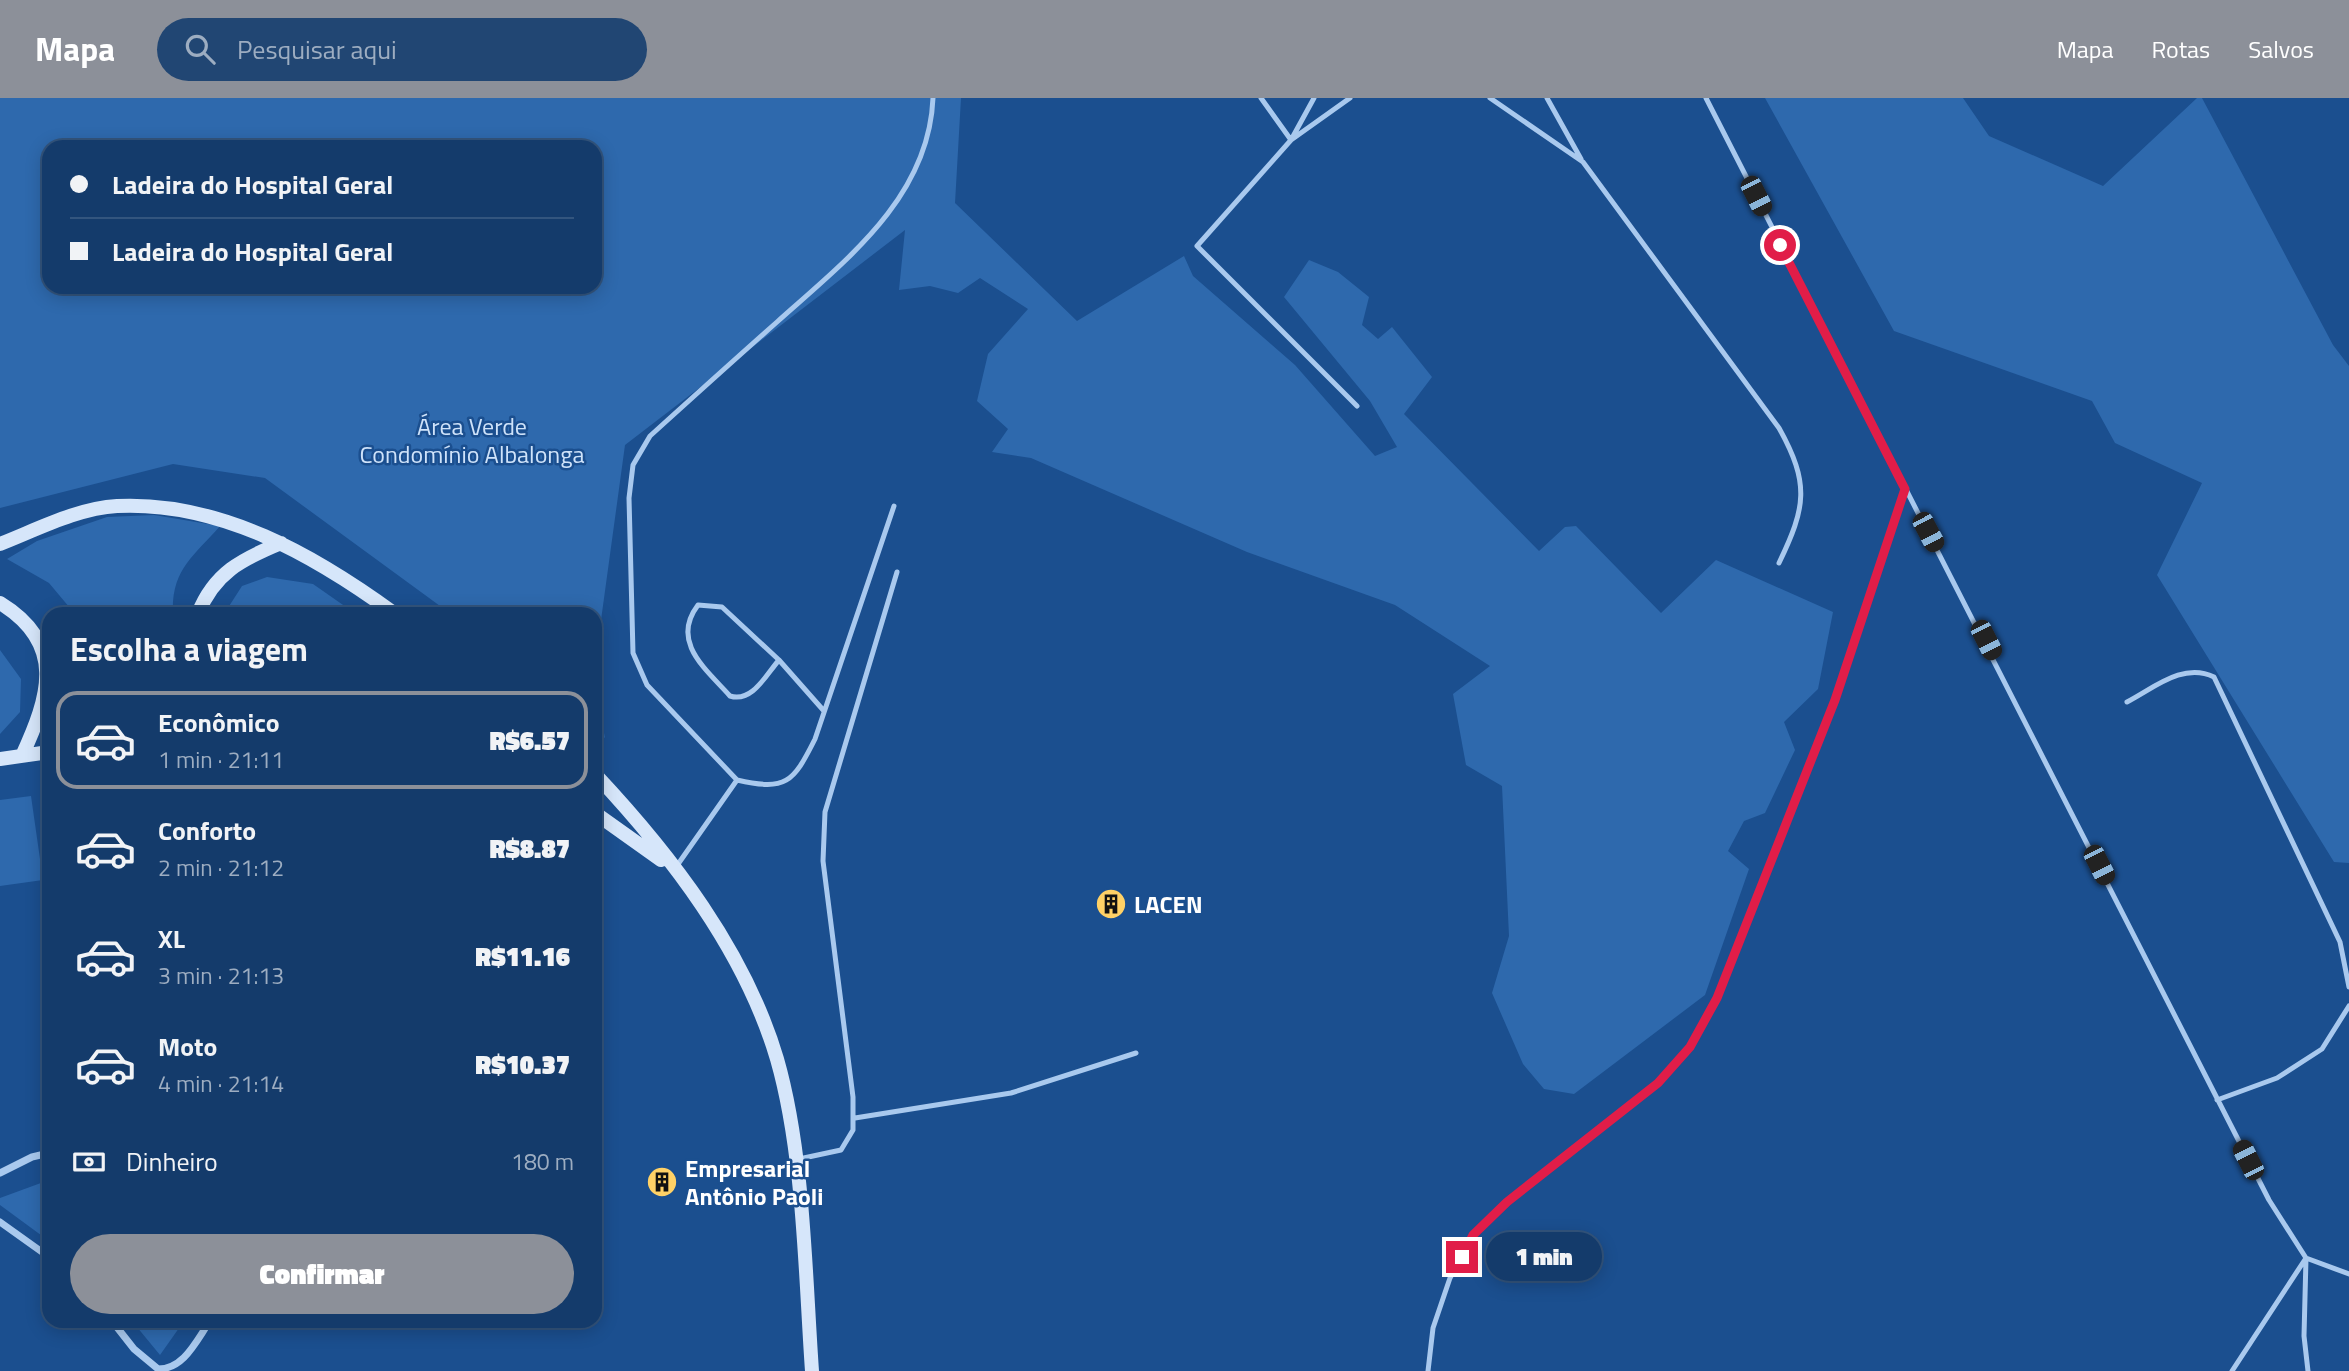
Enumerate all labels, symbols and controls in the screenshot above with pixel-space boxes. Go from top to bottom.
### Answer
search box [157,18,647,81]
text: Mapa [35,24,115,74]
icon: search [181,30,219,68]
text: Pesquisar aqui [237,30,397,69]
text: Mapa [2057,31,2113,67]
text: Rotas [2151,31,2210,67]
text: Salvos [2248,31,2314,67]
text: Ladeira do Hospital Geral [112,165,393,204]
car [1738,173,1775,219]
route start [1764,229,1796,261]
text: Ladeira do Hospital Geral [112,232,393,271]
park label: Área Verde Condomínio Albalonga [359,408,585,472]
car [1909,509,1948,555]
car [1968,617,2005,663]
text: Escolha a viagem [70,625,308,673]
text: Econômico [158,703,280,742]
icon: car [74,709,137,772]
text: R$6.57 [489,721,570,760]
text: 1 min · 21:11 [158,742,284,777]
text: Conforto [158,811,256,850]
icon: car [74,817,137,880]
text: R$8.87 [489,829,570,868]
car [2081,842,2118,888]
text: 2 min · 21:12 [158,850,284,885]
place label: LACEN [1134,886,1203,922]
building icon: LACEN [1094,887,1128,921]
text: XL [158,919,185,958]
icon: car [74,925,137,988]
text: R$11.16 [475,937,570,976]
text: 3 min · 21:13 [158,958,284,993]
text: Moto [158,1027,217,1066]
icon: car [74,1033,137,1096]
text: R$10.37 [475,1045,570,1084]
text: 4 min · 21:14 [158,1066,284,1101]
car [2230,1137,2267,1183]
text: Dinheiro [126,1142,218,1181]
icon: cash [70,1143,108,1181]
text: 180 m [511,1144,574,1179]
place label: Empresarial Antônio Paoli [685,1150,823,1214]
building icon: Empresarial Antônio Paoli [645,1165,679,1199]
callout: 1 min [1486,1232,1602,1282]
button: Confirmar [70,1234,574,1314]
text: 1 min [1515,1239,1573,1274]
route end [1446,1241,1478,1273]

